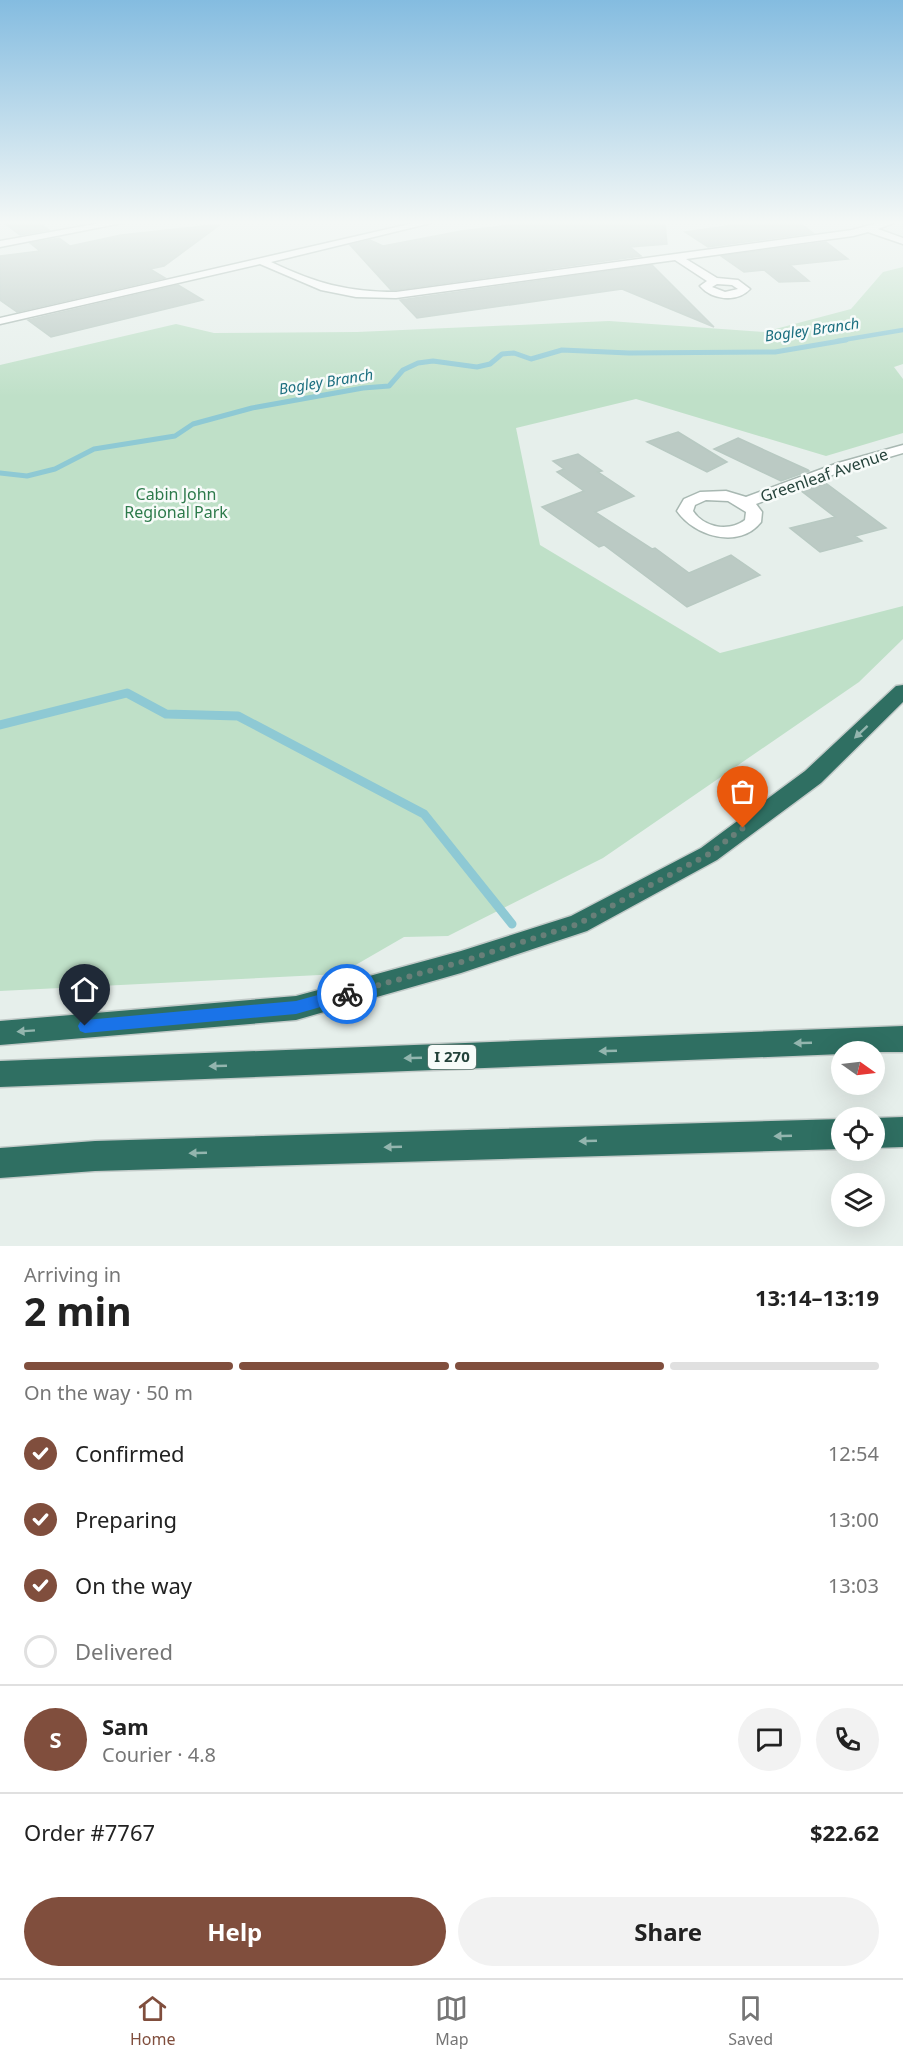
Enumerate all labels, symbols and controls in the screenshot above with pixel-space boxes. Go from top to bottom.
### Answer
water label: Bogley Branch [763,312,861,346]
water label: Bogley Branch [277,364,375,398]
street label: Greenleaf Avenue [757,443,891,507]
park label: Cabin John Regional Park [124,483,228,523]
one-way arrow [854,724,868,738]
pin [717,766,768,828]
icon: bag [726,775,759,808]
pin [59,964,110,1026]
courier [317,964,377,1024]
icon: home [68,973,101,1006]
icon: bike [331,978,364,1011]
one-way arrow [16,1026,35,1035]
one-way arrow [793,1039,812,1048]
north arrow [831,1041,885,1095]
map controls [831,1041,885,1227]
road number: I 270 [428,1045,476,1069]
one-way arrow [598,1046,617,1055]
one-way arrow [403,1054,422,1063]
one-way arrow [208,1061,227,1070]
button: locate [831,1107,885,1161]
one-way arrow [774,1131,793,1140]
one-way arrow [579,1137,598,1146]
one-way arrow [384,1142,403,1152]
one-way arrow [189,1148,208,1157]
button: layers [831,1173,885,1227]
text: Arriving in [24,1261,121,1288]
text: 13:14–13:19 [755,1282,879,1312]
text: 2 min [24,1284,131,1337]
text: On the way · 50 m [24,1379,193,1406]
icon: check [24,1437,57,1470]
text: Confirmed [75,1438,185,1468]
text: 12:54 [828,1440,879,1467]
icon: check [24,1503,57,1536]
text: Preparing [75,1504,177,1534]
text: 13:00 [828,1506,879,1533]
icon: check [24,1569,57,1602]
text: On the way [75,1570,192,1600]
text: 13:03 [828,1572,879,1599]
text: Delivered [75,1636,173,1666]
button: chat [738,1708,801,1771]
button: phone [816,1708,879,1771]
text: Sam [102,1711,149,1741]
text: S [49,1724,62,1754]
text: Courier · 4.8 [102,1741,216,1768]
text: Order #7767 [24,1817,155,1847]
text: $22.62 [810,1817,879,1847]
button: Help [24,1897,446,1966]
button: Share [458,1897,879,1966]
tab: Home [130,1992,175,2050]
tab: Map [435,1992,469,2050]
tab: Saved [728,1992,773,2050]

